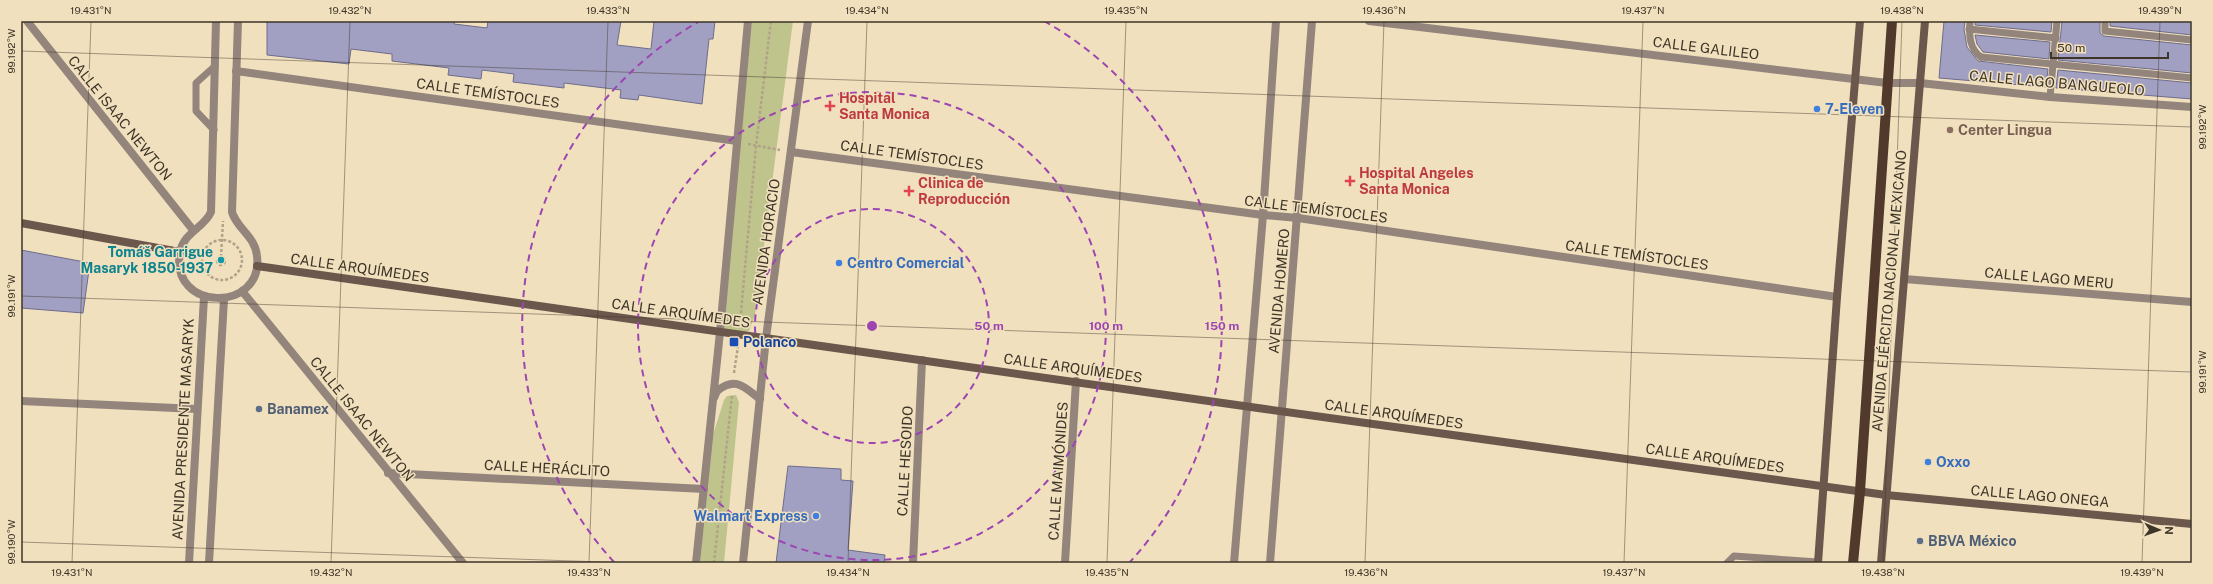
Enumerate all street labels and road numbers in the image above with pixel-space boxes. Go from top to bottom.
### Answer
street label: CALLE GALILEO [1652,34,1760,62]
street label: CALLE ISAAC NEWTON [65,53,175,183]
street label: CALLE LAGO BANGUEOLO [1969,67,2145,99]
street label: CALLE TEMÍSTOCLES [415,74,561,111]
street label: CALLE TEMÍSTOCLES [839,136,985,173]
street label: AVENIDA EJÉRCITO NACIONAL MEXICANO [1868,149,1909,433]
street label: AVENIDA HORACIO [749,178,783,306]
street label: CALLE TEMÍSTOCLES [1243,191,1389,226]
street label: AVENIDA HOMERO [1266,228,1292,354]
street label: CALLE TEMÍSTOCLES [1564,236,1710,273]
street label: CALLE ARQUÍMEDES [290,249,431,286]
street label: CALLE LAGO MERU [1984,264,2114,292]
street label: CALLE ARQUÍMEDES [611,294,752,331]
street label: AVENIDA PRESIDENTE MASARYK [169,317,197,540]
street label: CALLE ARQUÍMEDES [1003,349,1144,386]
street label: CALLE ISAAC NEWTON [307,354,417,484]
street label: CALLE ARQUÍMEDES [1324,395,1465,432]
street label: CALLE MAIMÓNIDES [1043,401,1071,541]
street label: CALLE HESOIDO [894,405,916,517]
street label: CALLE ARQUÍMEDES [1645,439,1786,476]
street label: CALLE HERÁCLITO [484,456,611,479]
street label: CALLE LAGO ONEGA [1970,482,2110,510]

